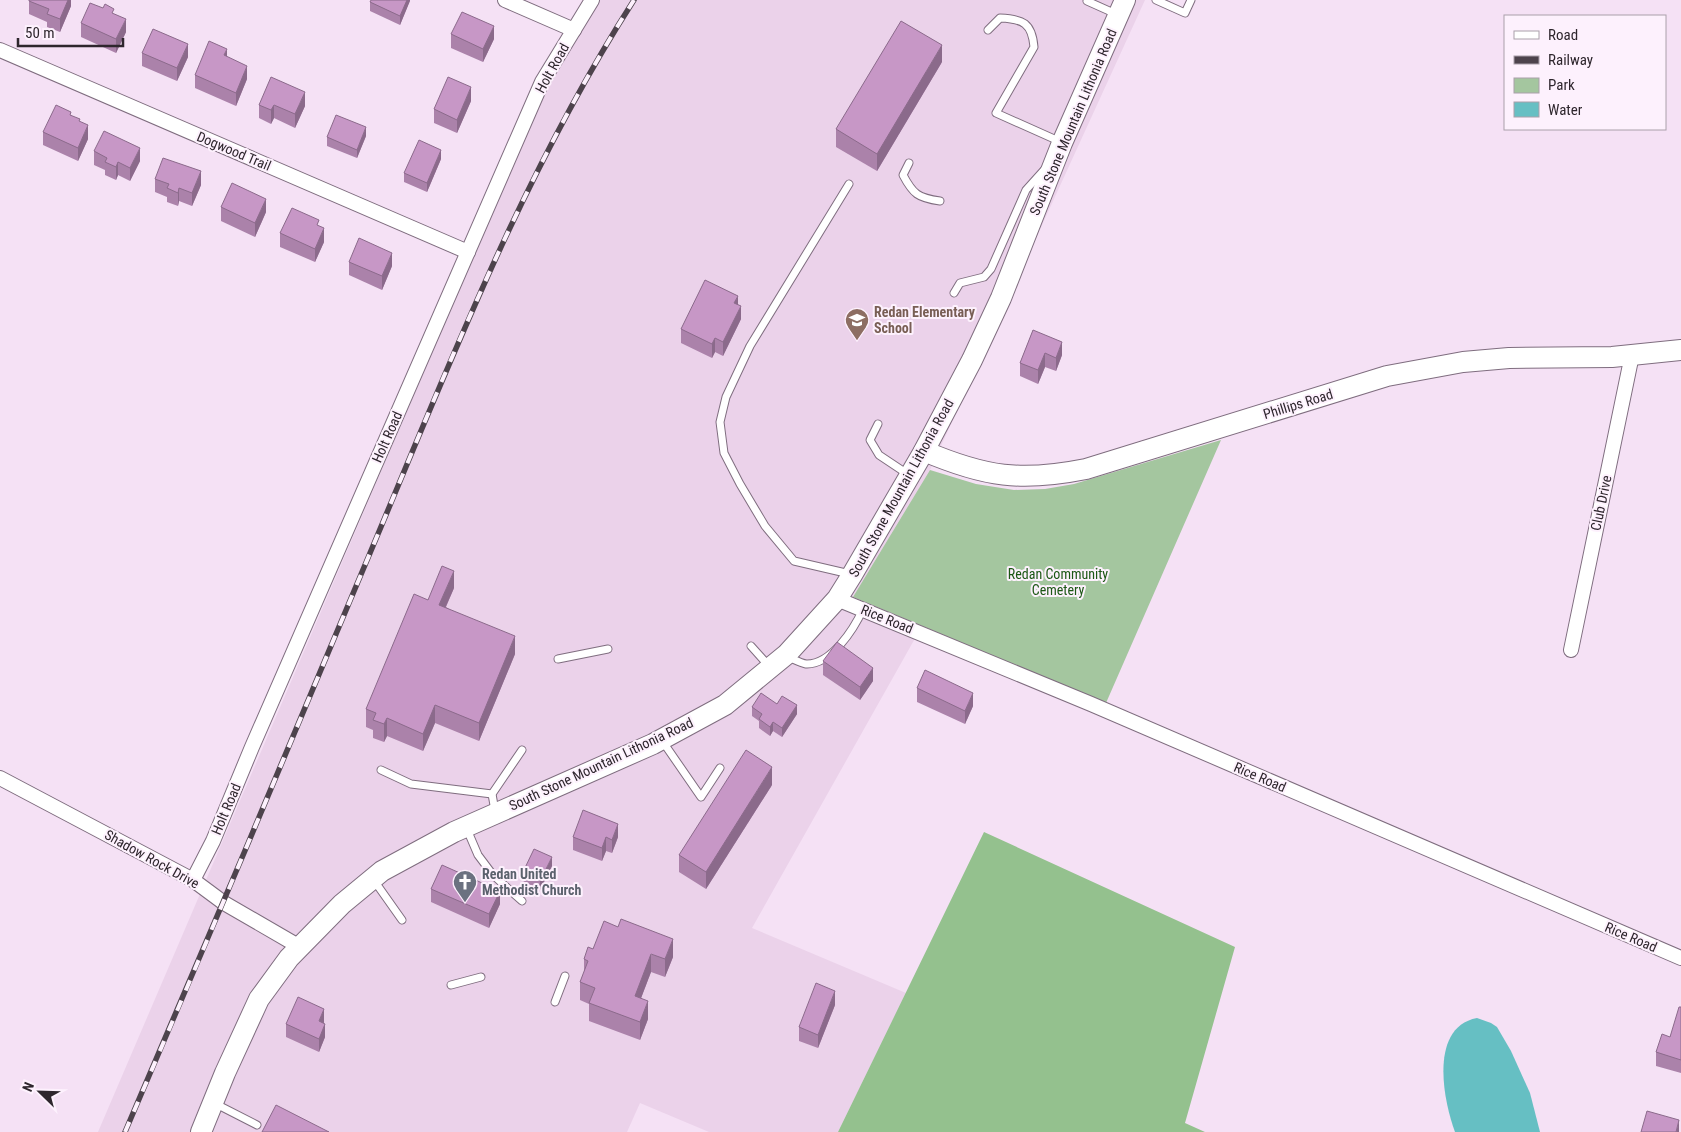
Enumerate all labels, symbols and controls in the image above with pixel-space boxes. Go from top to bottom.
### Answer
scale bar [18,15,122,47]
legend [1504,15,1666,130]
text: 50 m [25,24,55,42]
street label: South Stone Mountain Lithonia Road [1026,26,1120,218]
text: Road [1548,26,1578,44]
street label: Holt Road [532,40,572,96]
text: Railway [1548,51,1593,69]
text: Park [1548,76,1575,94]
text: Water [1548,101,1583,119]
street label: Dogwood Trail [195,128,273,174]
place label: Redan Elementary School [874,304,976,336]
school or university icon: Redan Elementary School [844,307,870,341]
street label: Phillips Road [1261,386,1335,422]
street label: South Stone Mountain Lithonia Road [845,396,957,580]
street label: Holt Road [369,409,405,465]
street label: Club Drive [1587,474,1615,532]
park label: Redan Community Cemetery [1008,566,1108,598]
street label: Rice Road [859,601,915,637]
street label: South Stone Mountain Lithonia Road [507,714,695,814]
street label: Rice Road [1232,759,1288,795]
street label: Holt Road [208,781,244,837]
street label: Shadow Rock Drive [102,826,202,892]
place label: Redan United Methodist Church [482,866,582,898]
church icon: Redan United Methodist Church [452,869,478,903]
street label: Rice Road [1603,919,1659,955]
north arrow [15,1067,65,1117]
text: N [19,1080,37,1094]

